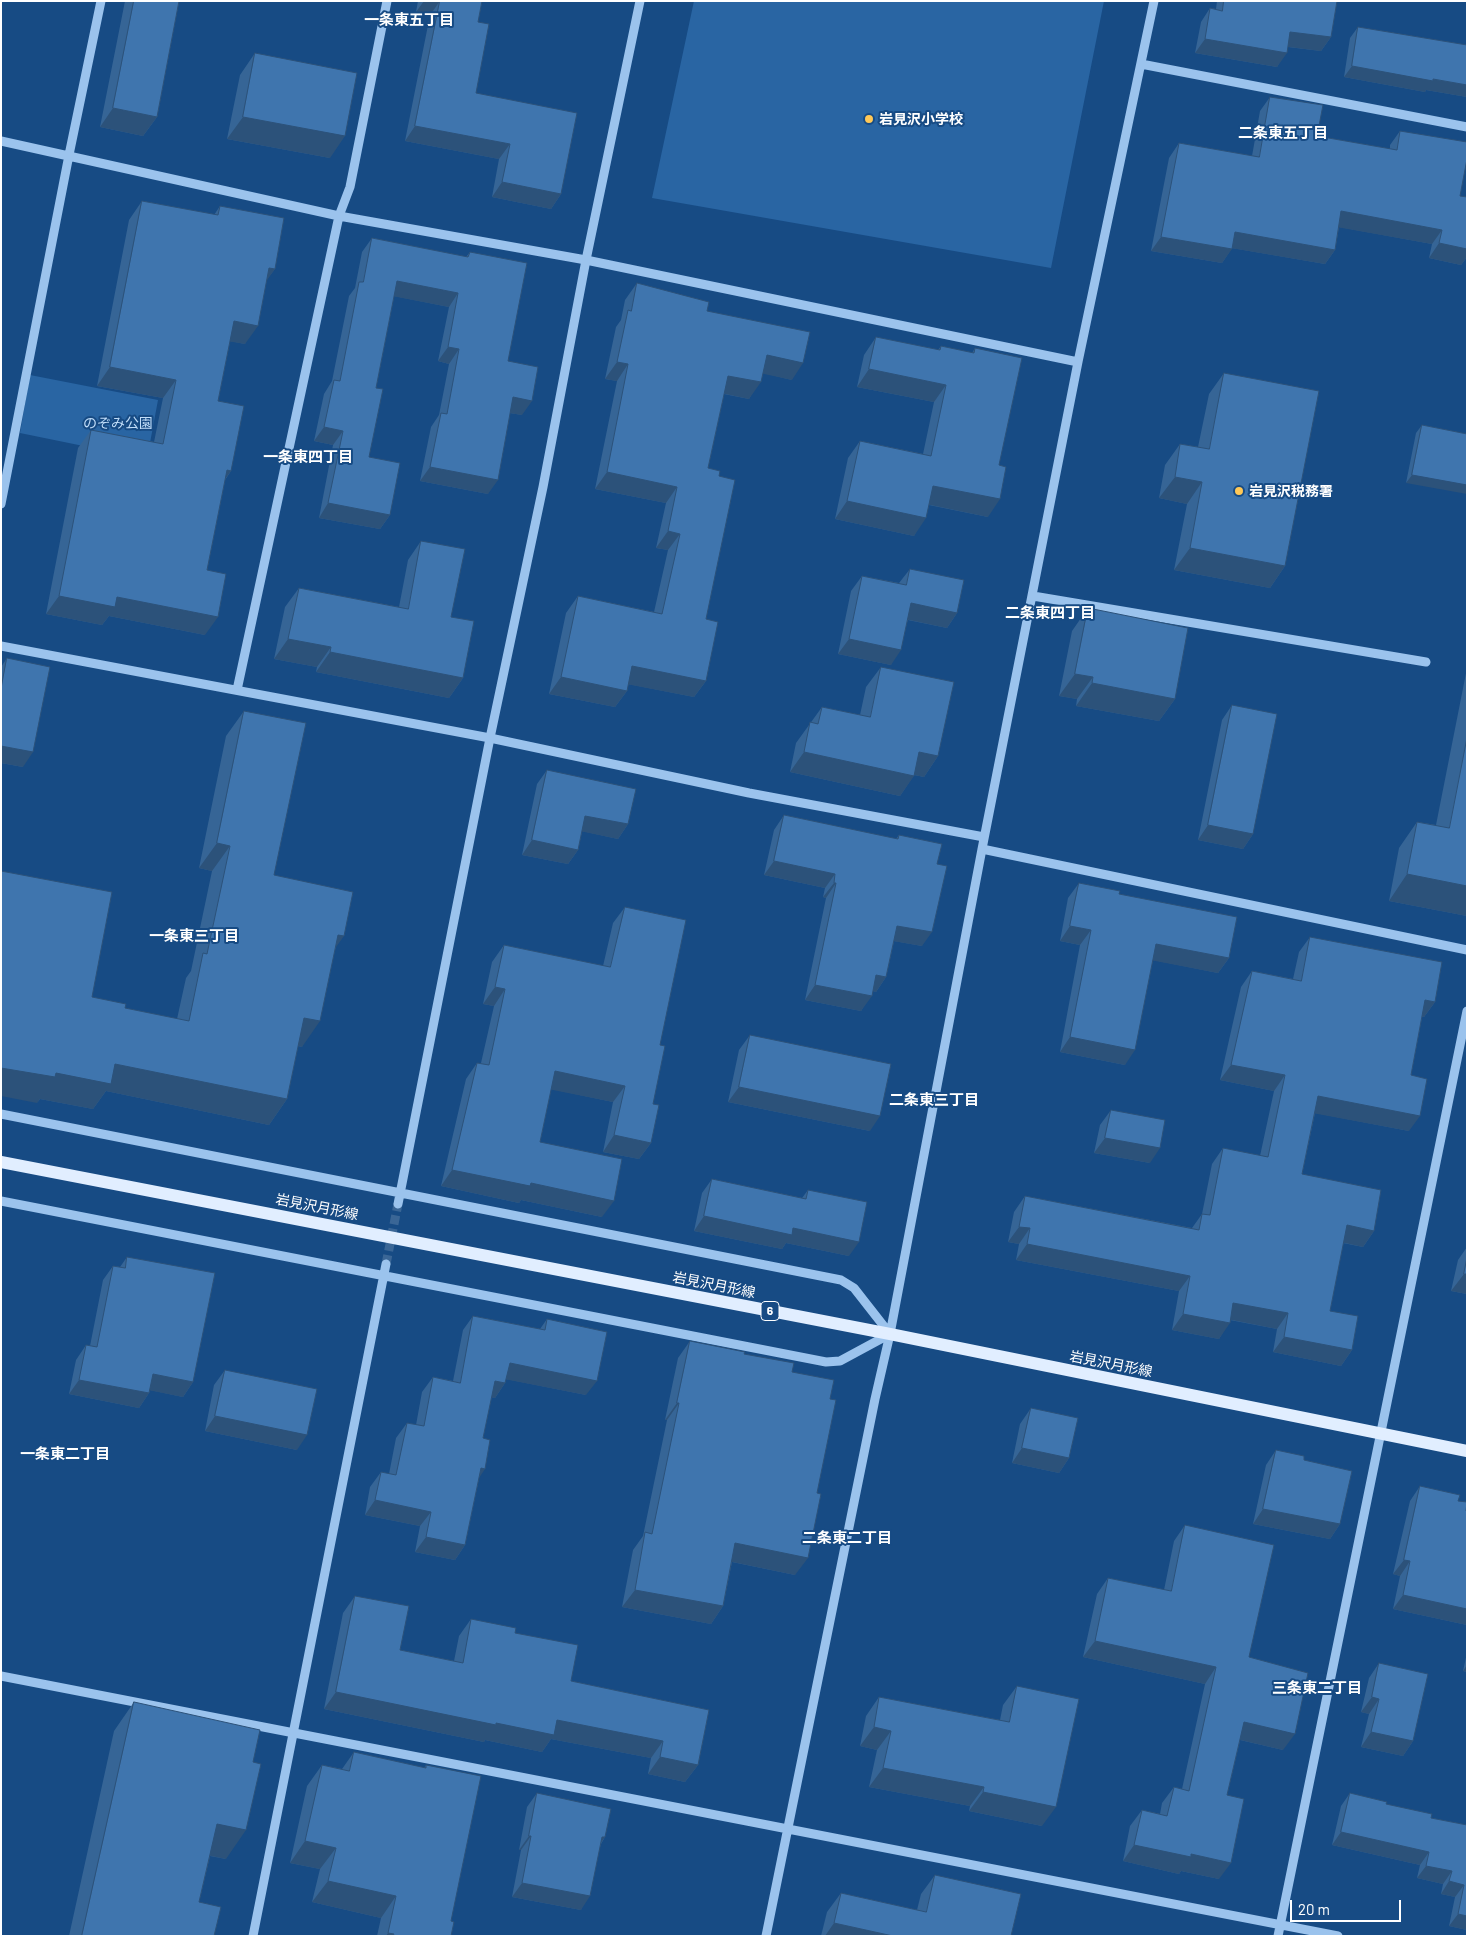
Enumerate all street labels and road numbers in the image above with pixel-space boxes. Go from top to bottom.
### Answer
street label: 岩見沢月形線 [274,1191,360,1223]
street label: 岩見沢月形線 [671,1269,757,1301]
road number: 6 [761,1302,779,1320]
street label: 岩見沢月形線 [1068,1348,1154,1380]

